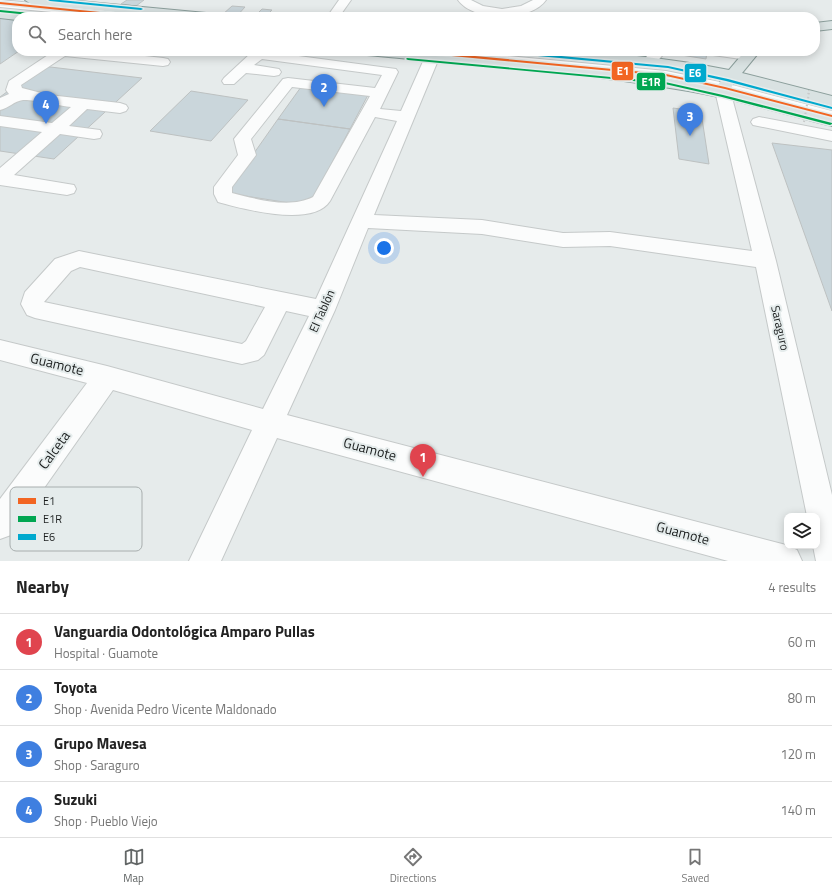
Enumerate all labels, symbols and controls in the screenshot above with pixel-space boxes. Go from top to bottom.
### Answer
search box [12,12,820,56]
icon: search [26,23,48,45]
text: Search here [58,23,132,46]
line badge: E1 [611,61,634,81]
text: E1 [617,63,629,79]
line badge: E6 [684,63,707,83]
text: E6 [689,65,701,81]
line badge: E1R [636,72,666,91]
pin: 2 [311,74,337,107]
text: E1R [641,74,661,90]
pin: 4 [33,91,59,124]
pin: 3 [677,103,703,136]
your location [374,238,394,258]
street label: El Tablón [304,286,339,335]
street label: Saraguro [766,304,795,352]
street label: Guamote [28,347,86,380]
street label: Calceta [33,426,75,473]
street label: Guamote [341,431,399,466]
pin: 1 [410,444,436,477]
legend [10,487,142,551]
text: E1 [43,493,55,509]
text: E1R [43,511,62,527]
map controls [784,513,820,549]
button: layers [784,513,820,549]
street label: Guamote [654,515,712,550]
text: E6 [43,529,55,545]
text: Nearby [16,574,69,600]
text: 4 results [768,577,816,597]
text: Vanguardia Odontológica Amparo Pullas [54,620,315,643]
text: 1 [25,632,33,652]
text: 60 m [788,632,816,652]
text: Hospital · Guamote [54,643,158,663]
text: Toyota [54,676,97,699]
text: 2 [25,688,33,708]
text: 80 m [788,688,816,708]
text: Shop · Avenida Pedro Vicente Maldonado [54,699,277,719]
text: Grupo Mavesa [54,732,147,755]
text: 3 [25,744,33,764]
text: 120 m [780,744,816,764]
text: Shop · Saraguro [54,755,140,775]
text: Suzuki [54,788,97,811]
text: 4 [25,800,33,820]
text: 140 m [780,800,816,820]
text: Shop · Pueblo Viejo [54,811,158,831]
tab: Map [123,846,145,886]
tab: Directions [390,846,436,886]
tab: Saved [681,846,709,886]

